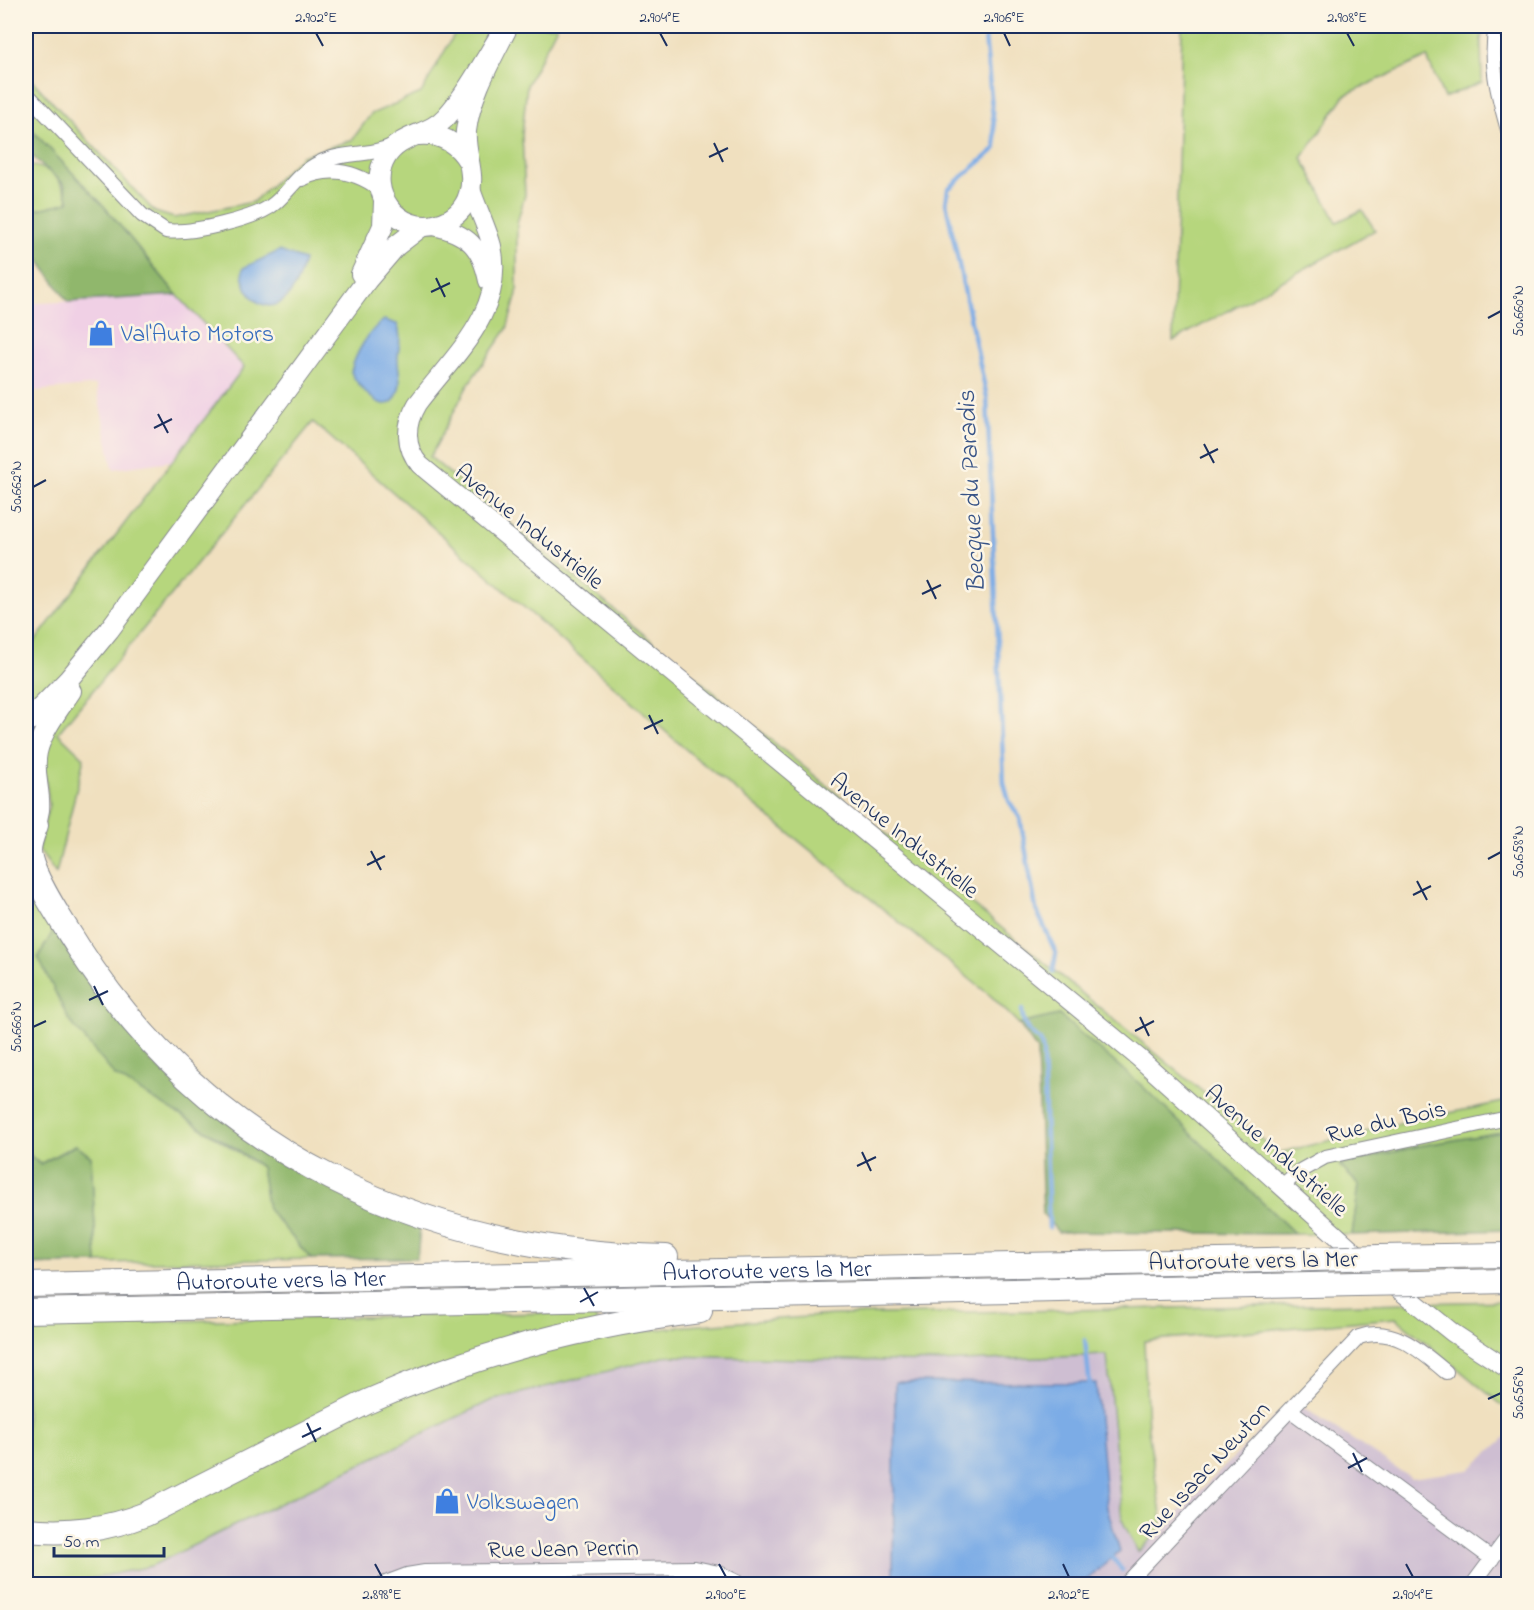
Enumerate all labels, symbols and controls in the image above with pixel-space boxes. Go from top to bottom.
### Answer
text: 2.902°E [295,7,337,29]
text: 2.904°E [640,7,680,29]
text: 2.906°E [983,7,1025,29]
text: 2.908°E [1327,7,1367,29]
text: 50.660°N [1508,285,1530,337]
shop icon: Val'Auto Motors [86,318,116,348]
place label: Val'Auto Motors [120,318,274,353]
water label: Becque du Paradis [949,389,997,594]
street label: Avenue Industrielle [446,456,611,600]
text: 50.662°N [6,461,28,513]
street label: Avenue Industrielle [821,765,986,909]
text: 50.658°N [1508,825,1530,879]
text: 50.660°N [6,1001,28,1053]
street label: Avenue Industrielle [1195,1077,1356,1227]
street label: Rue du Bois [1323,1093,1450,1154]
street label: Autoroute vers la Mer [1148,1243,1359,1282]
street label: Autoroute vers la Mer [662,1253,873,1292]
street label: Autoroute vers la Mer [176,1263,387,1302]
text: 50.656°N [1508,1366,1530,1420]
street label: Rue Isaac Newton [1132,1394,1280,1549]
shop icon: Volkswagen [432,1486,462,1516]
place label: Volkswagen [466,1486,579,1521]
scale bar [54,1520,164,1558]
text: 50 m [63,1530,100,1556]
street label: Rue Jean Perrin [487,1532,639,1569]
text: 2.898°E [362,1584,402,1606]
text: 2.900°E [705,1584,747,1606]
text: 2.902°E [1048,1584,1090,1606]
text: 2.904°E [1393,1584,1433,1606]

